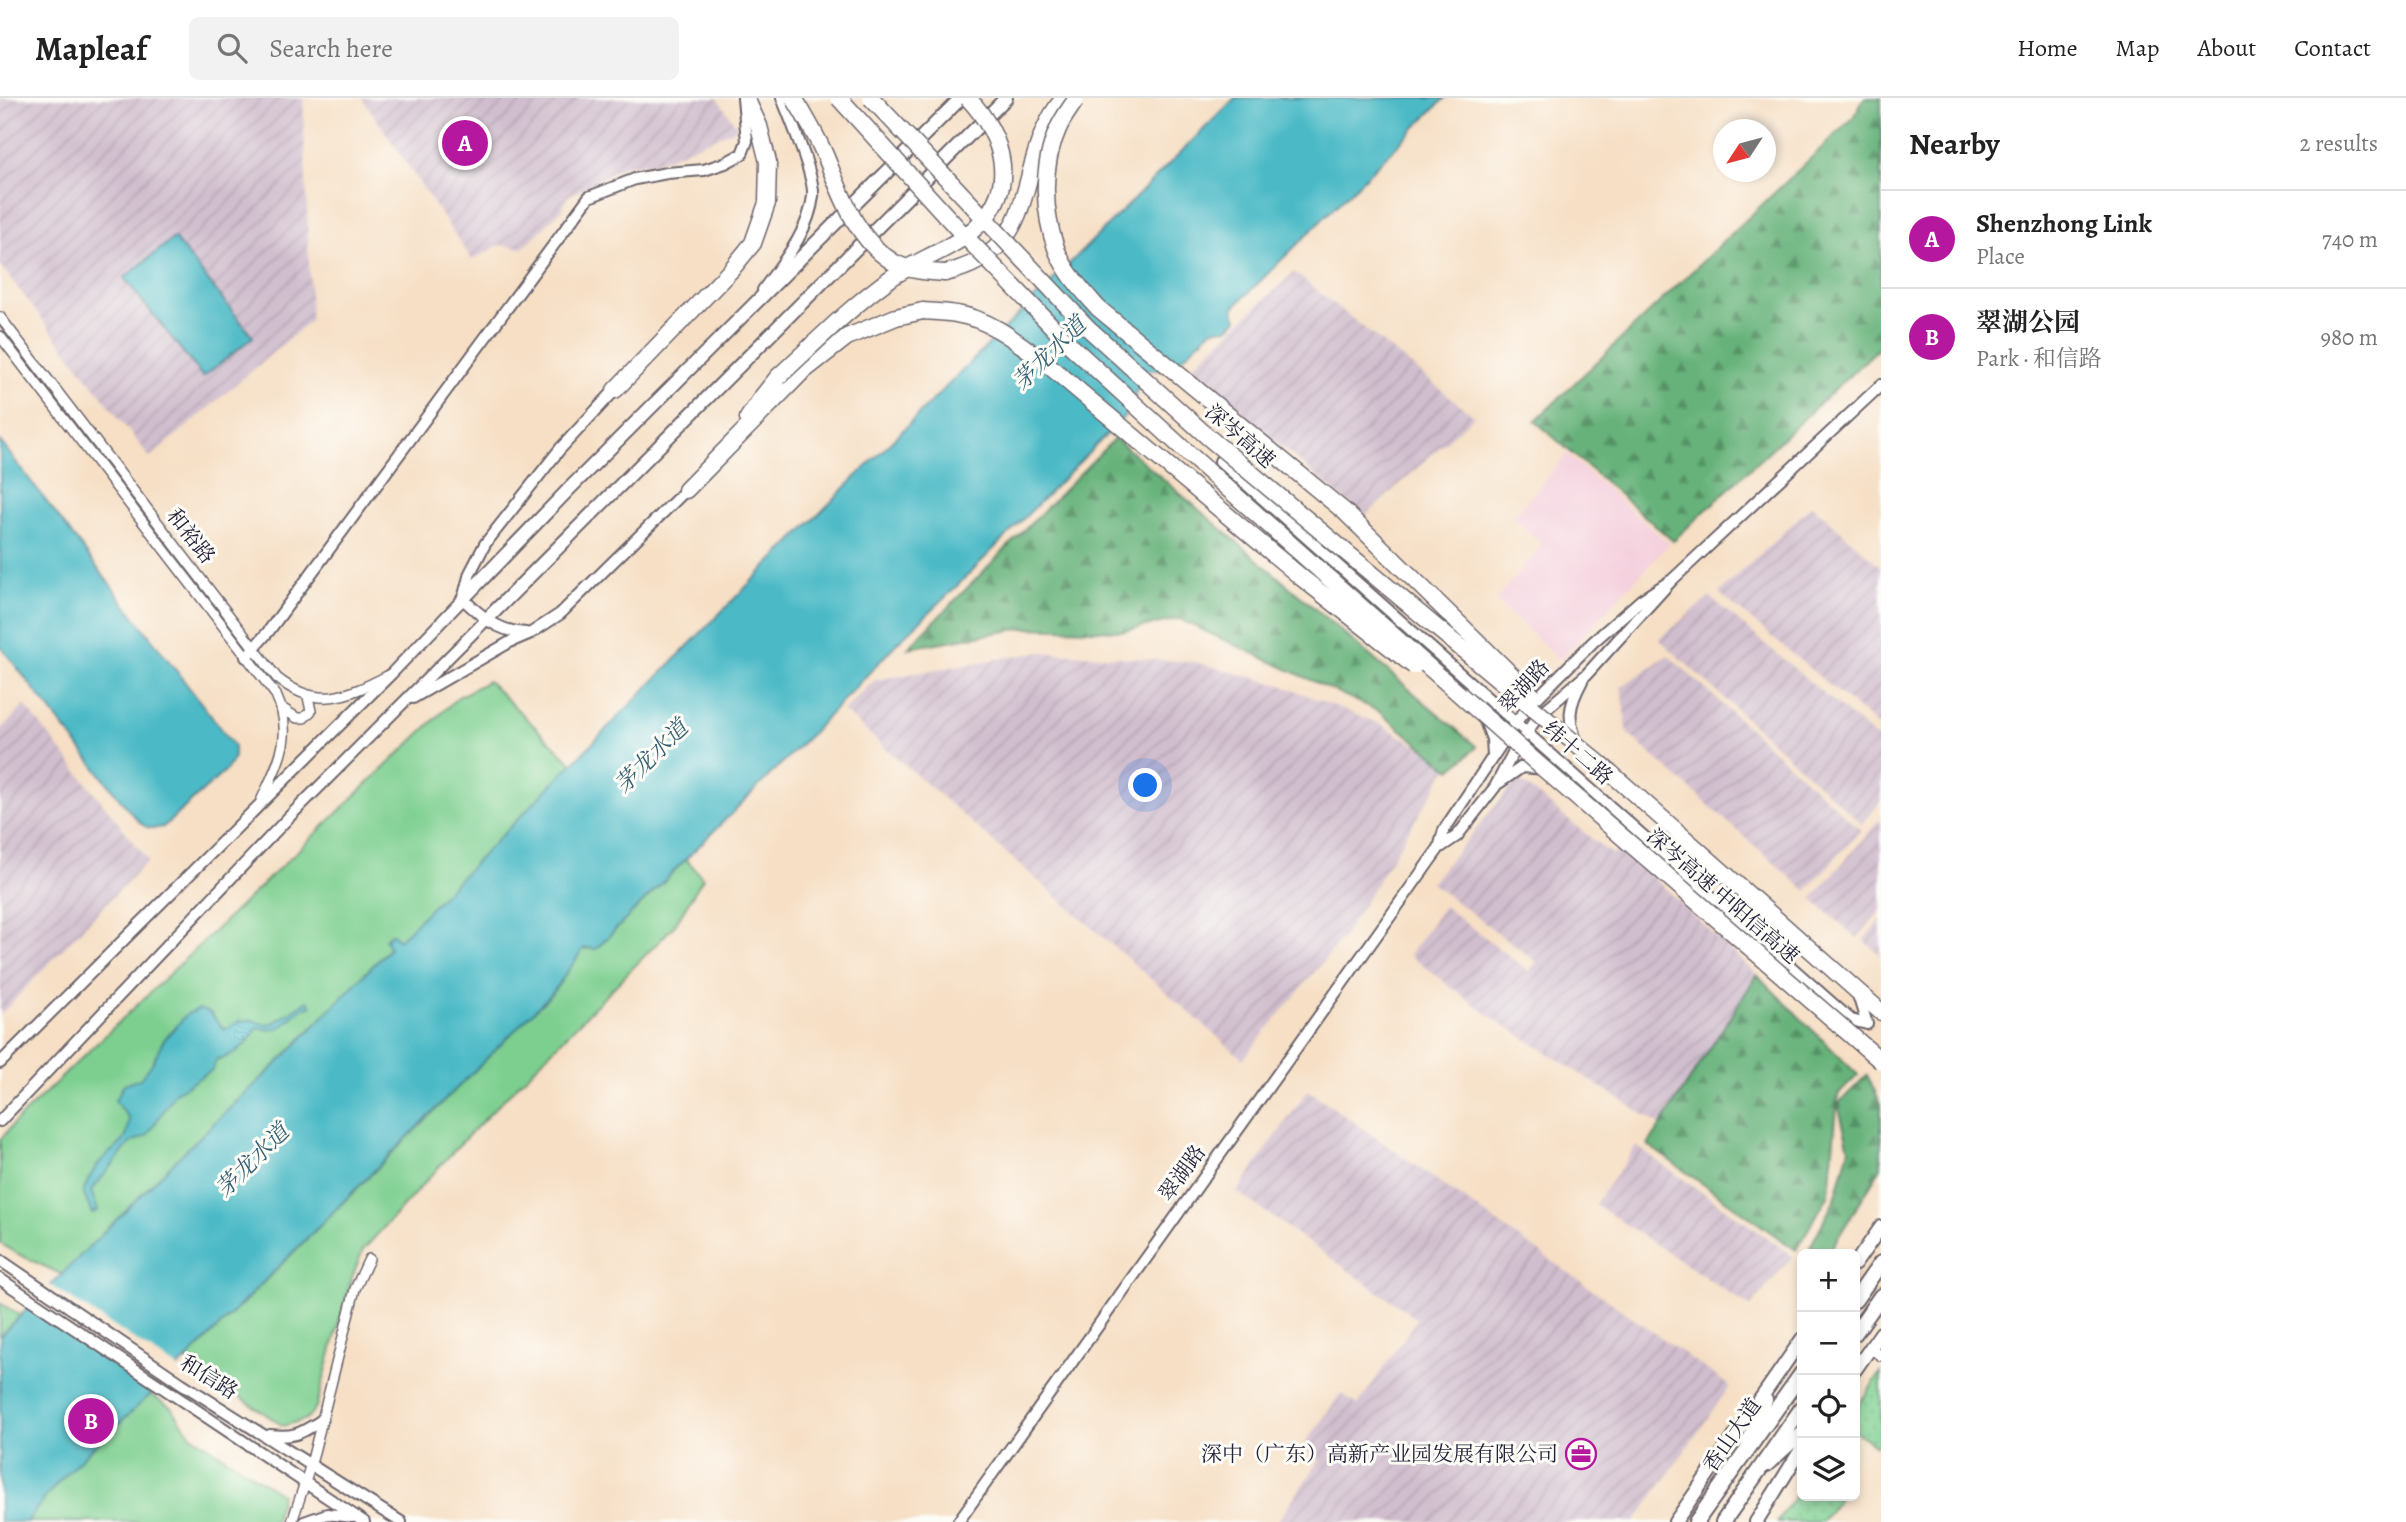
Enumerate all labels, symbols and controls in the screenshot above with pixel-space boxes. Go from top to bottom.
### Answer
search box [189,17,679,80]
text: Mapleaf [35,26,147,71]
icon: search [213,29,251,67]
text: Search here [269,31,393,66]
text: Home [2017,32,2078,64]
text: Map [2116,32,2160,64]
text: About [2198,32,2256,64]
text: Contact [2294,32,2371,64]
pin: A [442,117,488,169]
north arrow [1713,119,1776,182]
text: Nearby [1909,124,2000,164]
text: 2 results [2300,128,2378,159]
text: Shenzhong Link [1976,206,2152,241]
text: A [1925,224,1939,255]
text: 740 m [2322,224,2378,255]
text: Place [1976,241,2025,272]
text: 翠湖公园 [1976,305,2080,340]
water label: 茅龙水道 [1006,308,1095,397]
text: B [1925,322,1939,353]
text: 980 m [2320,322,2378,353]
text: Park · 和信路 [1976,343,2102,374]
street label: 深岑高速 [1199,398,1281,474]
street label: 和裕路 [161,503,221,569]
street label: 翠湖路 [1493,653,1555,719]
water label: 茅龙水道 [608,711,697,800]
street label: 纬十二路 [1537,715,1619,791]
your location [1128,768,1162,802]
street label: 深岑高速 中阳信高速 [1641,822,1805,970]
water label: 茅龙水道 [209,1115,298,1204]
street label: 翠湖路 [1152,1139,1212,1207]
map controls [1797,1249,1860,1501]
button: + [1797,1249,1860,1312]
button: − [1797,1312,1860,1375]
street label: 和信路 [175,1348,243,1406]
button: locate [1797,1375,1860,1438]
street label: 香山大道 [1696,1393,1768,1477]
pin: B [68,1395,114,1447]
office icon: 深中（广东）高新产业园发展有限公司 [1564,1437,1598,1471]
button: layers [1797,1438,1860,1501]
place label: 深中（广东）高新产业园发展有限公司 [1201,1440,1558,1468]

